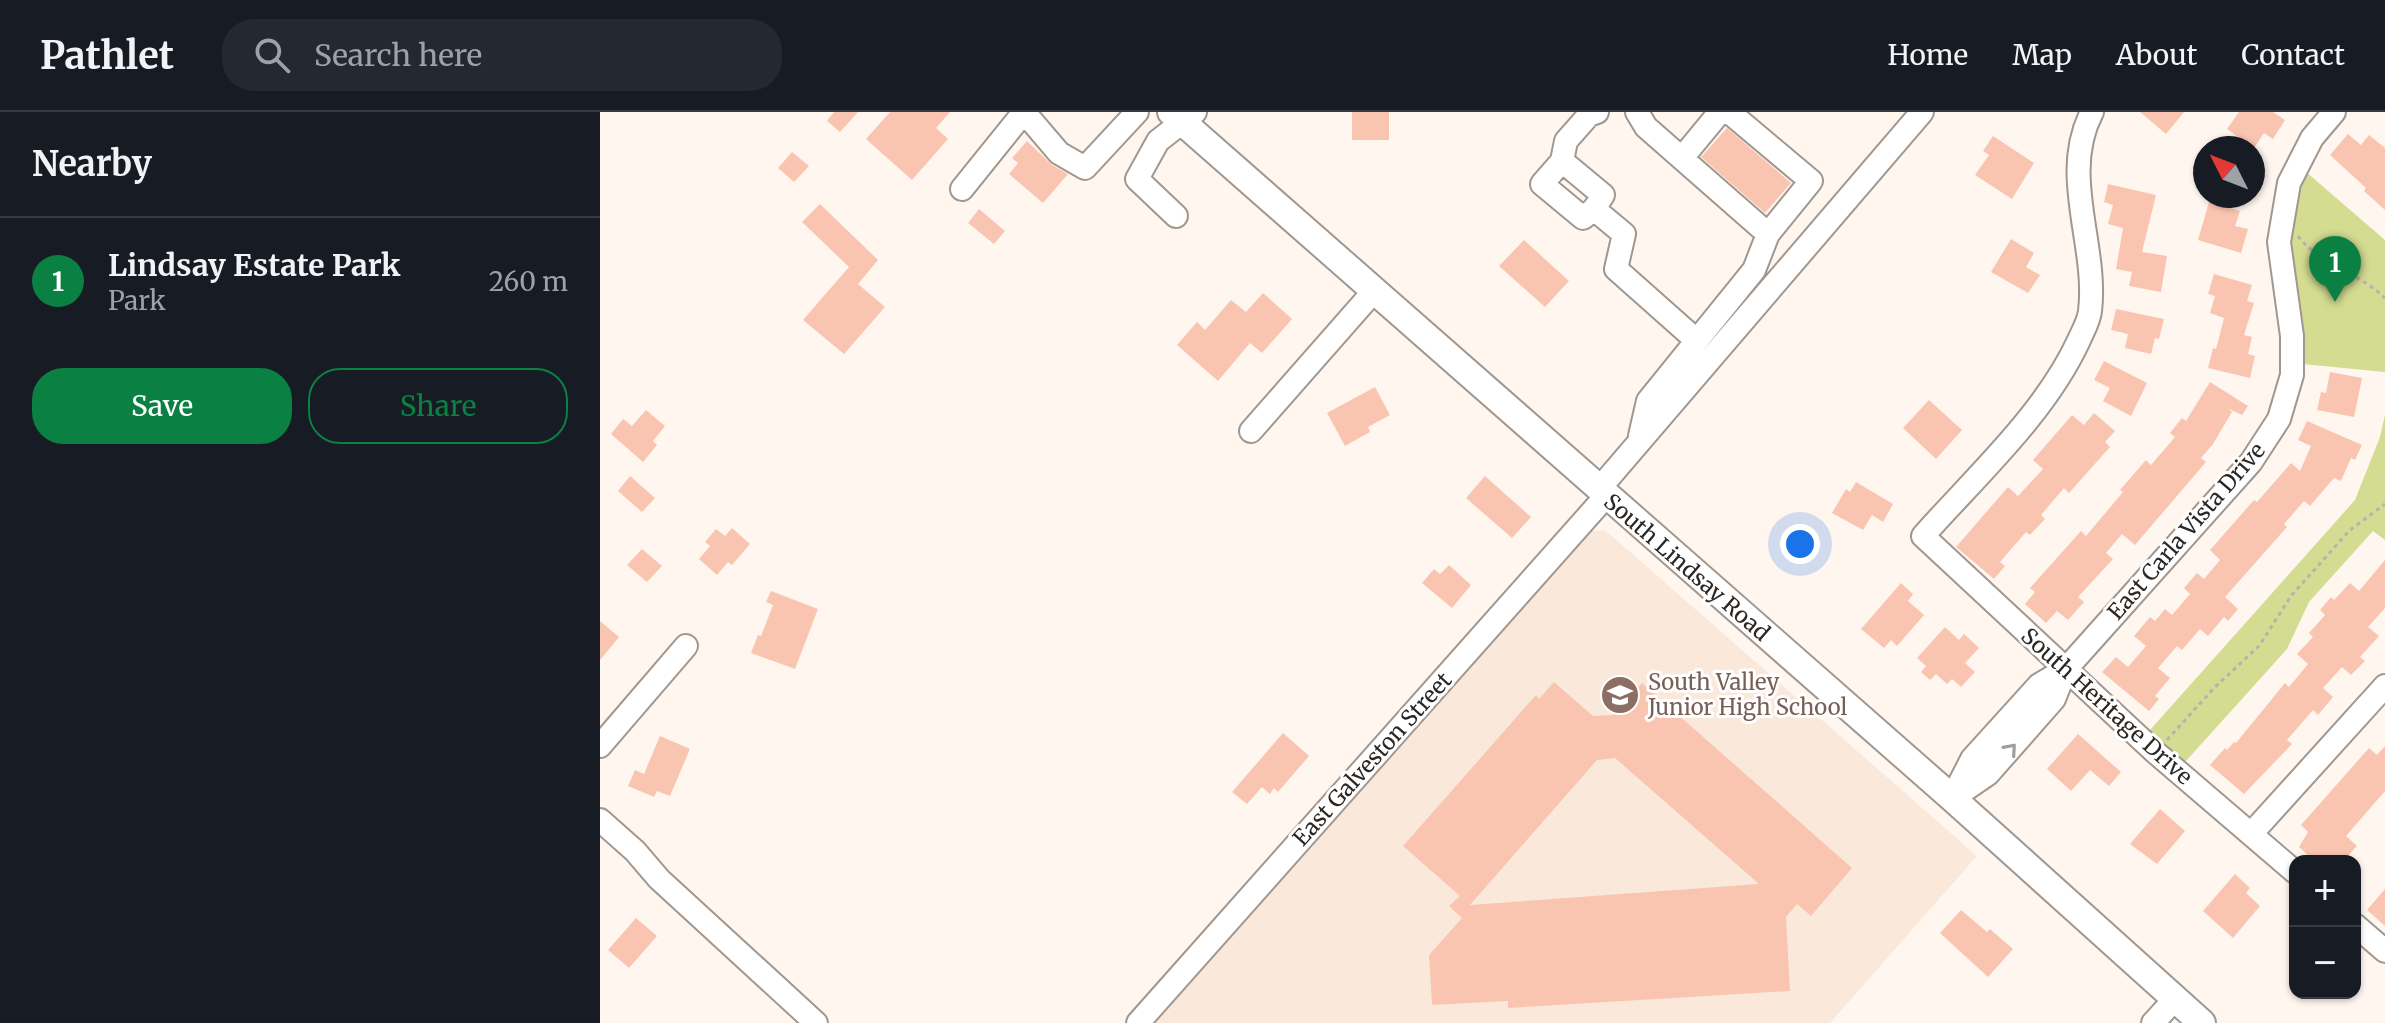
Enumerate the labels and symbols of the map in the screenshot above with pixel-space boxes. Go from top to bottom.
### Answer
north arrow [2193,136,2265,208]
pin: 1 [2309,236,2361,302]
street label: East Carla Vista Drive [2101,437,2271,625]
street label: South Lindsay Road [1598,487,1776,647]
your location [1780,524,1820,564]
street label: South Heritage Drive [2016,622,2198,790]
street label: East Galveston Street [1287,666,1458,852]
place label: South Valley Junior High School [1647,668,1847,721]
school or university icon: South Valley Junior High School [1599,674,1641,716]
one-way arrow [2001,743,2015,758]

